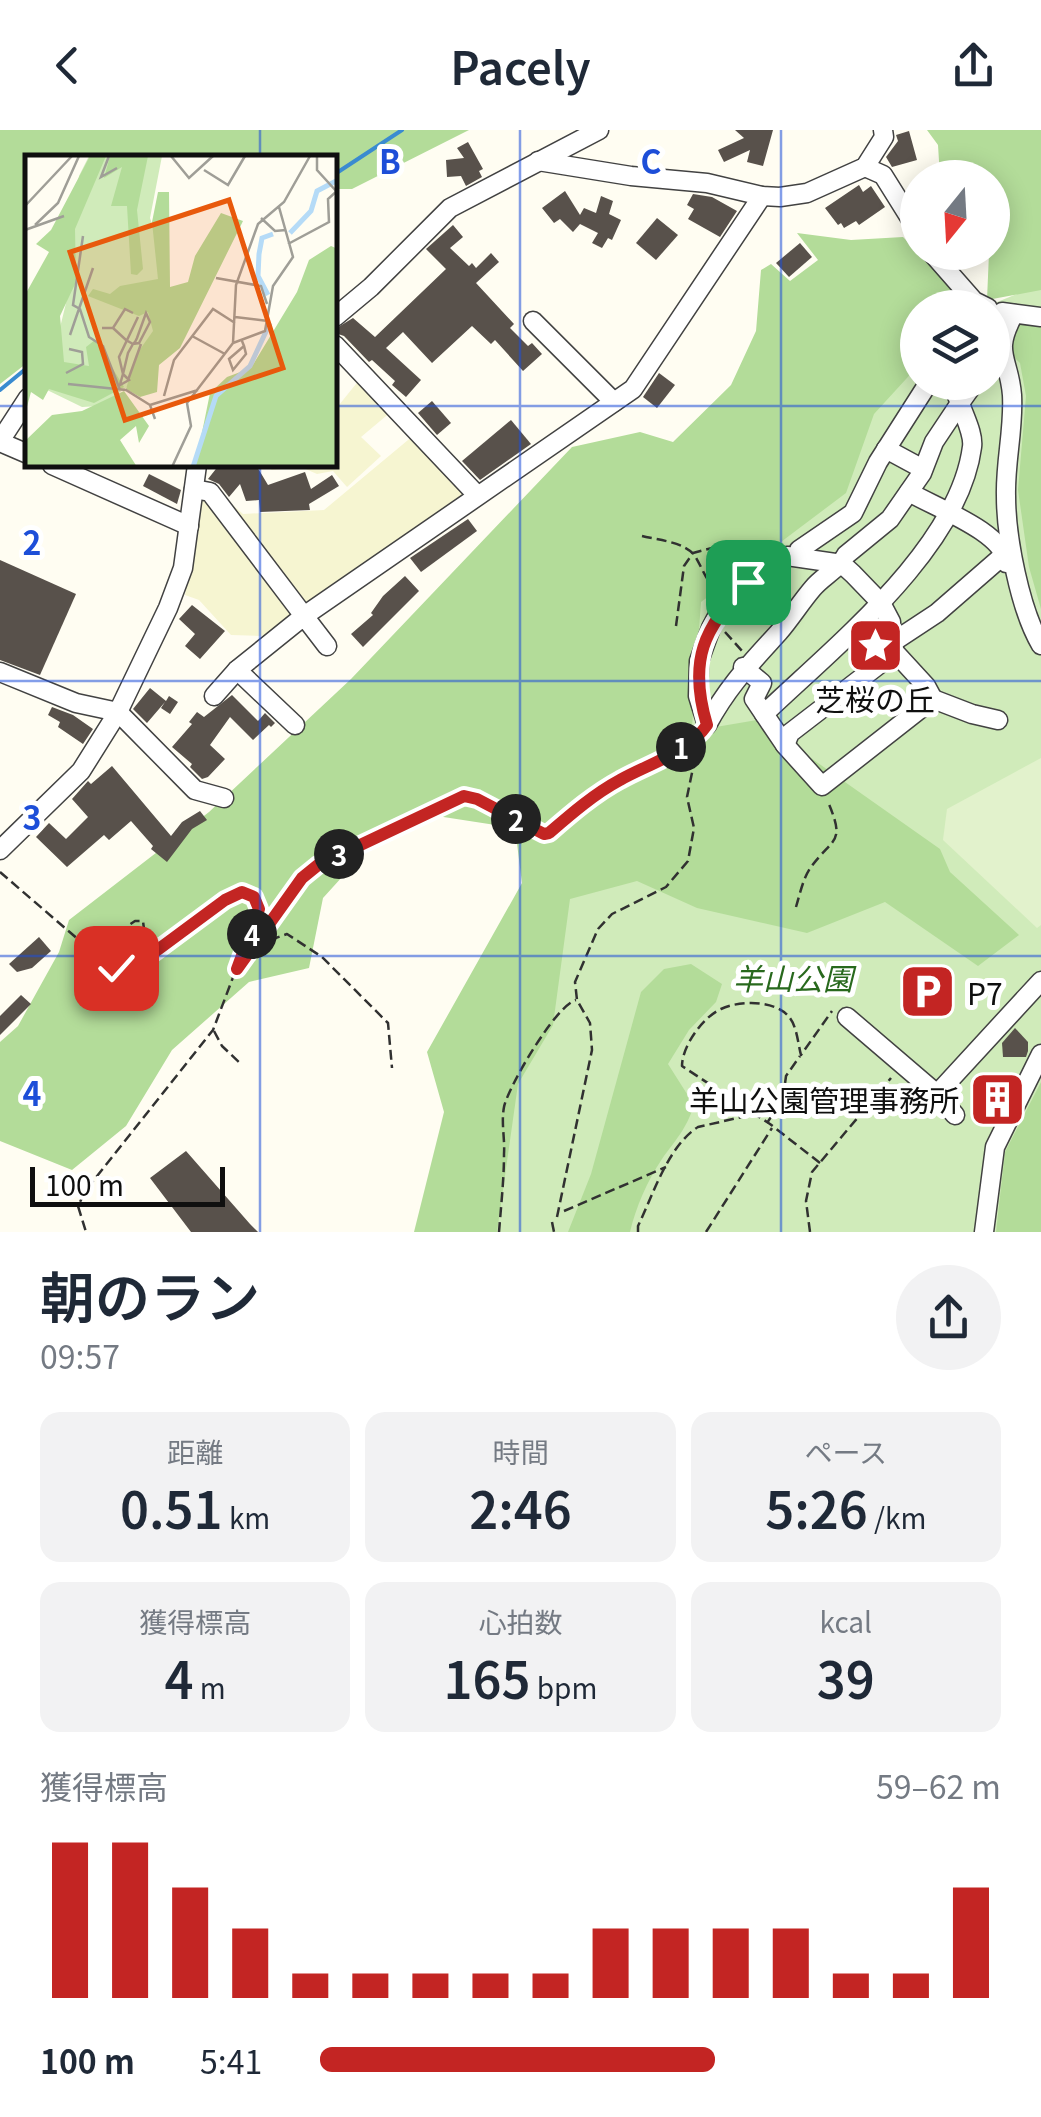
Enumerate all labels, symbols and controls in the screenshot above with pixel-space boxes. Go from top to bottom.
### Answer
text: Pacely [450,33,591,98]
icon: back [40,38,95,93]
icon: share [946,38,1001,93]
text: B [379,137,401,183]
text: C [641,137,662,183]
inset map [25,155,338,468]
north arrow [900,160,1010,270]
map controls [900,160,1010,400]
button: layers [900,290,1010,400]
text: 2 [23,518,41,564]
pin [706,540,791,625]
icon: arrive [721,555,776,610]
place icon: 芝桜の丘 [845,616,905,676]
place label: 芝桜の丘 [815,676,935,720]
pin: 1 [656,722,706,772]
text: 1 [673,727,689,767]
text: 3 [23,793,41,839]
pin: 2 [491,794,541,844]
text: 2 [508,799,524,839]
pin: 3 [314,829,364,879]
text: 3 [331,834,347,874]
pin: 4 [227,909,277,959]
text: 4 [244,914,260,954]
pin [74,926,159,1011]
icon: check [89,941,144,996]
park label: 羊山公園 [733,955,857,999]
parking icon: P7 [898,962,958,1022]
place label: P7 [967,970,1003,1014]
text: 4 [23,1069,41,1115]
building icon: 羊山公園管理事務所 [968,1069,1028,1129]
place label: 羊山公園管理事務所 [689,1077,959,1121]
scale bar [30,1162,225,1206]
text: 100 m [45,1164,124,1204]
text: 朝のラン [40,1254,260,1334]
button: share [896,1265,1001,1370]
text: 09:57 [40,1332,120,1378]
text: 距離 [167,1431,223,1471]
text: 時間 [492,1431,549,1471]
text: ペース [805,1431,887,1471]
text: 0.51 [120,1471,223,1543]
text: 2:46 [469,1471,572,1543]
text: 5:26 [765,1471,868,1543]
text: km [223,1497,270,1537]
text: /km [868,1497,926,1537]
text: 獲得標高 [139,1601,251,1641]
text: 心拍数 [478,1601,563,1641]
text: kcal [820,1601,872,1641]
text: 4 [165,1641,194,1713]
text: 165 [444,1641,531,1713]
text: 39 [817,1641,875,1713]
text: m [194,1667,226,1707]
text: bpm [531,1667,597,1707]
text: 獲得標高 [40,1762,168,1808]
text: 59–62 m [876,1762,1001,1808]
text: 100 m [40,2037,135,2083]
text: 5:41 [200,2037,262,2083]

